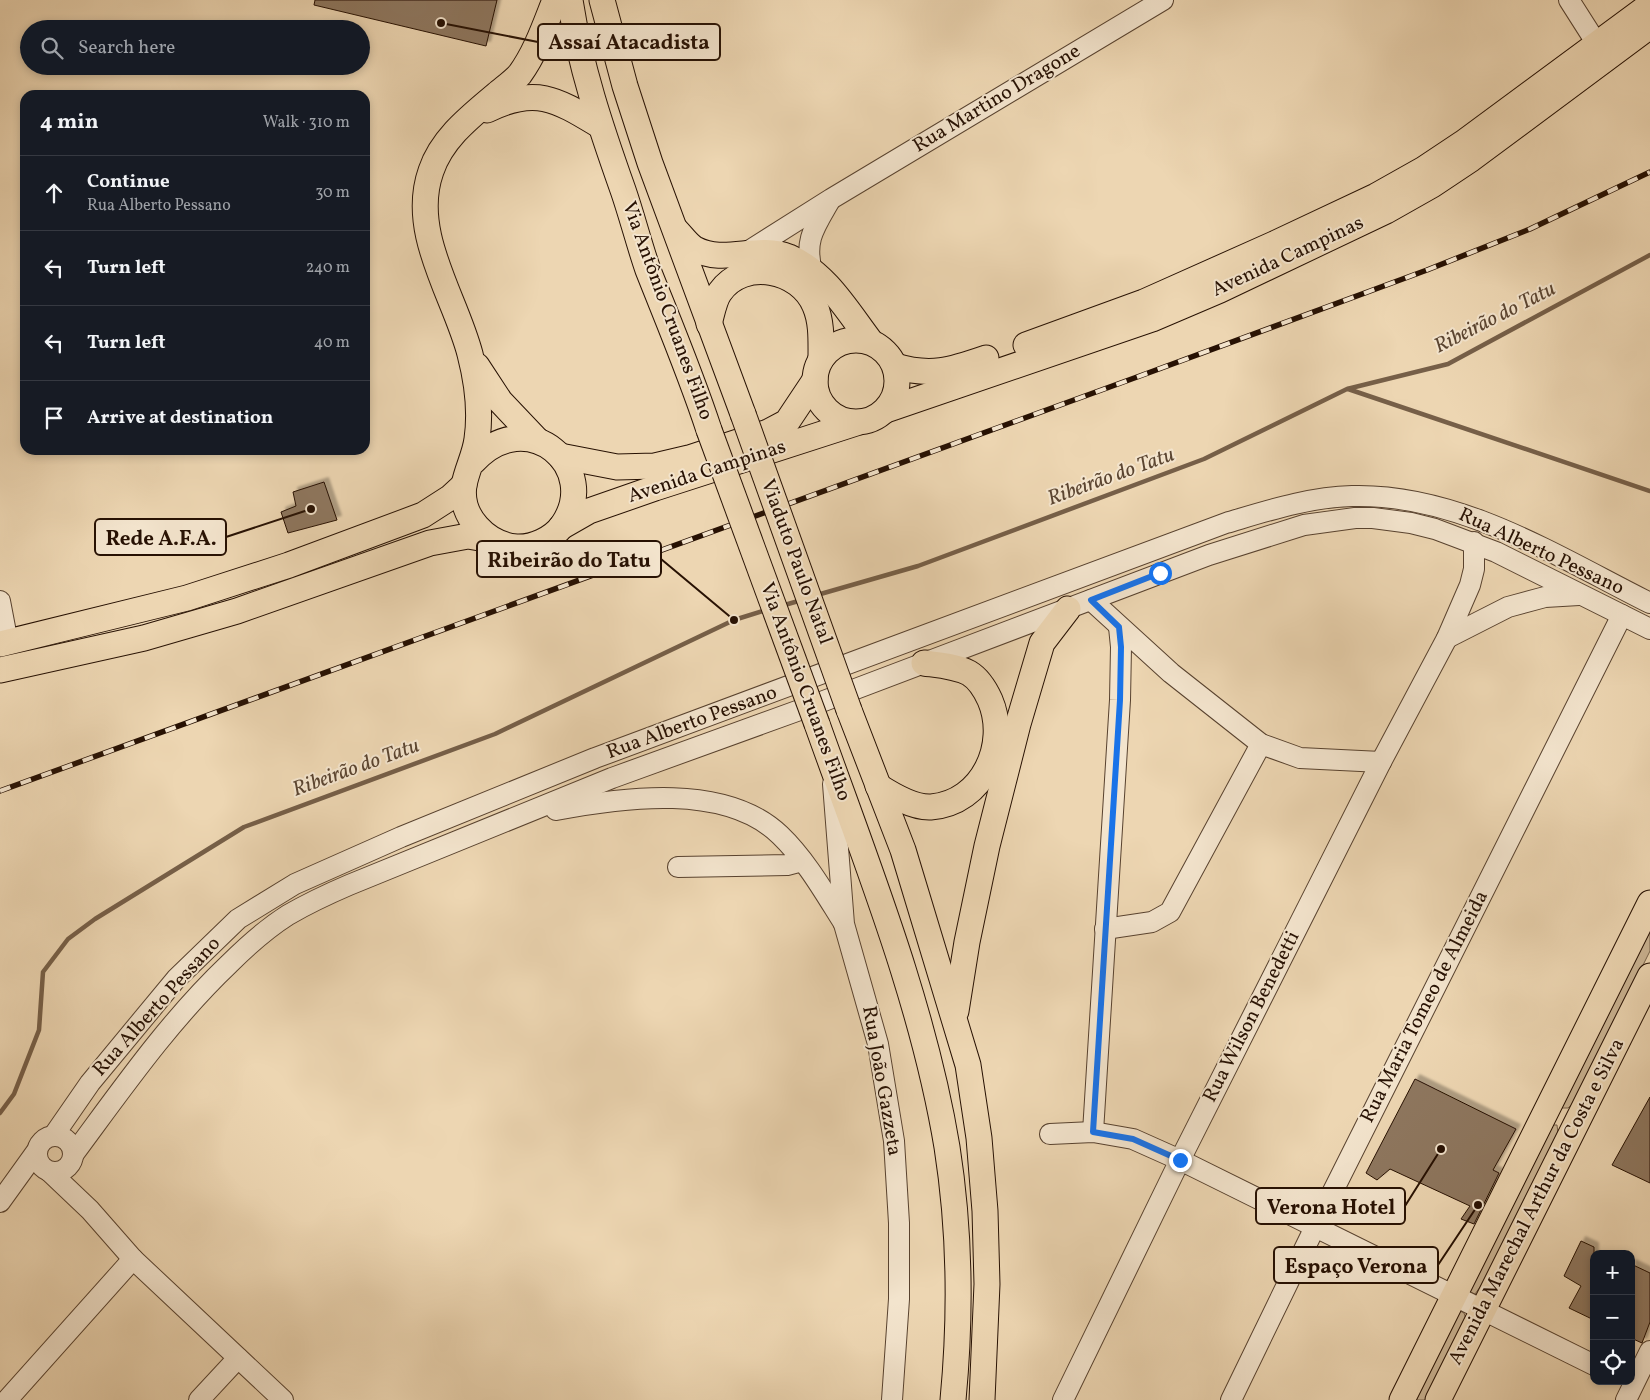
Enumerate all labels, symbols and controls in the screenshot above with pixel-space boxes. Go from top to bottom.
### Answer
search box [20,20,370,75]
callout: Assaí Atacadista [538,24,720,60]
text: Assaí Atacadista [548,29,710,58]
icon: search [38,34,66,62]
text: Search here [78,35,175,61]
street label: Rua Martino Dragone [908,38,1086,160]
text: 4 min [40,108,99,137]
text: Walk · 310 m [263,112,350,134]
text: Continue [87,169,170,195]
icon: ahead [40,179,68,207]
text: 30 m [315,182,350,204]
text: Rua Alberto Pessano [87,195,231,217]
street label: Via Antônio Cruanes Filho [614,198,720,424]
street label: Avenida Campinas [1207,210,1369,304]
icon: left [40,254,68,282]
text: Turn left [87,255,166,281]
text: 240 m [306,257,350,279]
water label: Ribeirão do Tatu [1429,275,1561,361]
icon: left [40,329,68,357]
text: Turn left [87,330,166,356]
text: 40 m [314,332,350,354]
icon: arrive [40,404,68,432]
text: Arrive at destination [87,405,273,431]
street label: Avenida Campinas [624,433,790,511]
water label: Ribeirão do Tatu [1043,441,1179,513]
street label: Viaduto Paulo Natal [753,476,839,648]
street label: Rua Alberto Pessano [1454,501,1628,603]
callout: Rede A.F.A. [95,519,226,555]
text: Rede A.F.A. [105,525,217,554]
callout: Ribeirão do Tatu [477,541,661,577]
text: Ribeirão do Tatu [487,547,651,576]
route start [1149,562,1172,585]
street label: Via Antônio Cruanes Filho [752,579,858,805]
street label: Rua Alberto Pessano [603,679,781,767]
water label: Ribeirão do Tatu [288,732,424,804]
street label: Rua Maria Tomeo de Almeida [1354,886,1496,1128]
street label: Rua Wilson Benedetti [1197,926,1307,1108]
street label: Rua Alberto Pessano [87,931,227,1083]
street label: Rua João Gazzeta [854,1004,908,1158]
street label: Avenida Marechal Arthur da Costa e Silva [1442,1034,1632,1370]
route end [1169,1149,1192,1172]
callout: Verona Hotel [1256,1188,1405,1224]
text: Verona Hotel [1267,1194,1395,1223]
callout: Espaço Verona [1274,1247,1438,1283]
map controls [1590,1250,1635,1385]
button: + [1590,1250,1635,1295]
text: Espaço Verona [1284,1253,1428,1282]
button: − [1590,1295,1635,1340]
button: locate [1590,1340,1635,1385]

